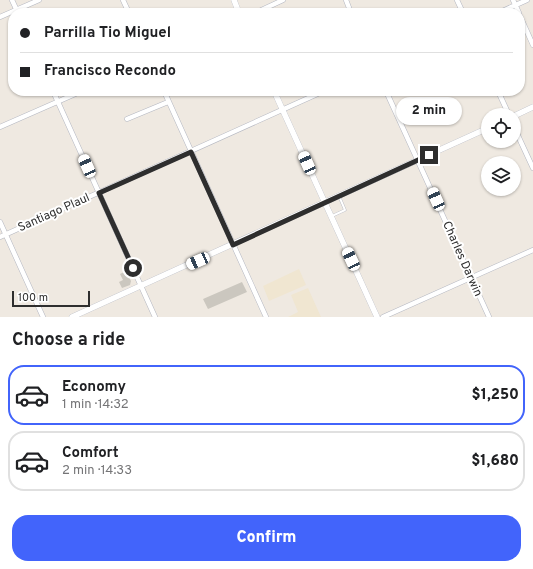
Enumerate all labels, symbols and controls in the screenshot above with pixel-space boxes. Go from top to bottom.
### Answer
text: Parrilla Tio Miguel [44,24,171,43]
text: Francisco Recondo [44,62,176,81]
callout: 2 min [396,97,462,125]
text: 2 min [412,103,446,119]
map controls [481,108,521,196]
button: locate [481,108,521,148]
route end [420,146,438,164]
car [297,150,317,176]
car [77,153,97,179]
button: layers [481,156,521,196]
car [426,186,446,212]
street label: Santiago Plaul [15,190,93,236]
street label: Charles Darwin [438,219,486,299]
car [340,246,362,272]
car [185,251,211,271]
route start [124,259,142,277]
scale bar [12,289,90,308]
text: 100 m [18,291,48,305]
text: Choose a ride [12,329,125,352]
icon: car [14,377,50,413]
text: Economy [62,378,126,397]
text: $1,250 [472,386,519,405]
text: 1 min · 14:32 [62,397,129,413]
icon: car [14,443,50,479]
text: Comfort [62,444,119,463]
text: $1,680 [471,452,519,471]
text: 2 min · 14:33 [62,463,132,479]
button: Confirm [12,515,521,561]

